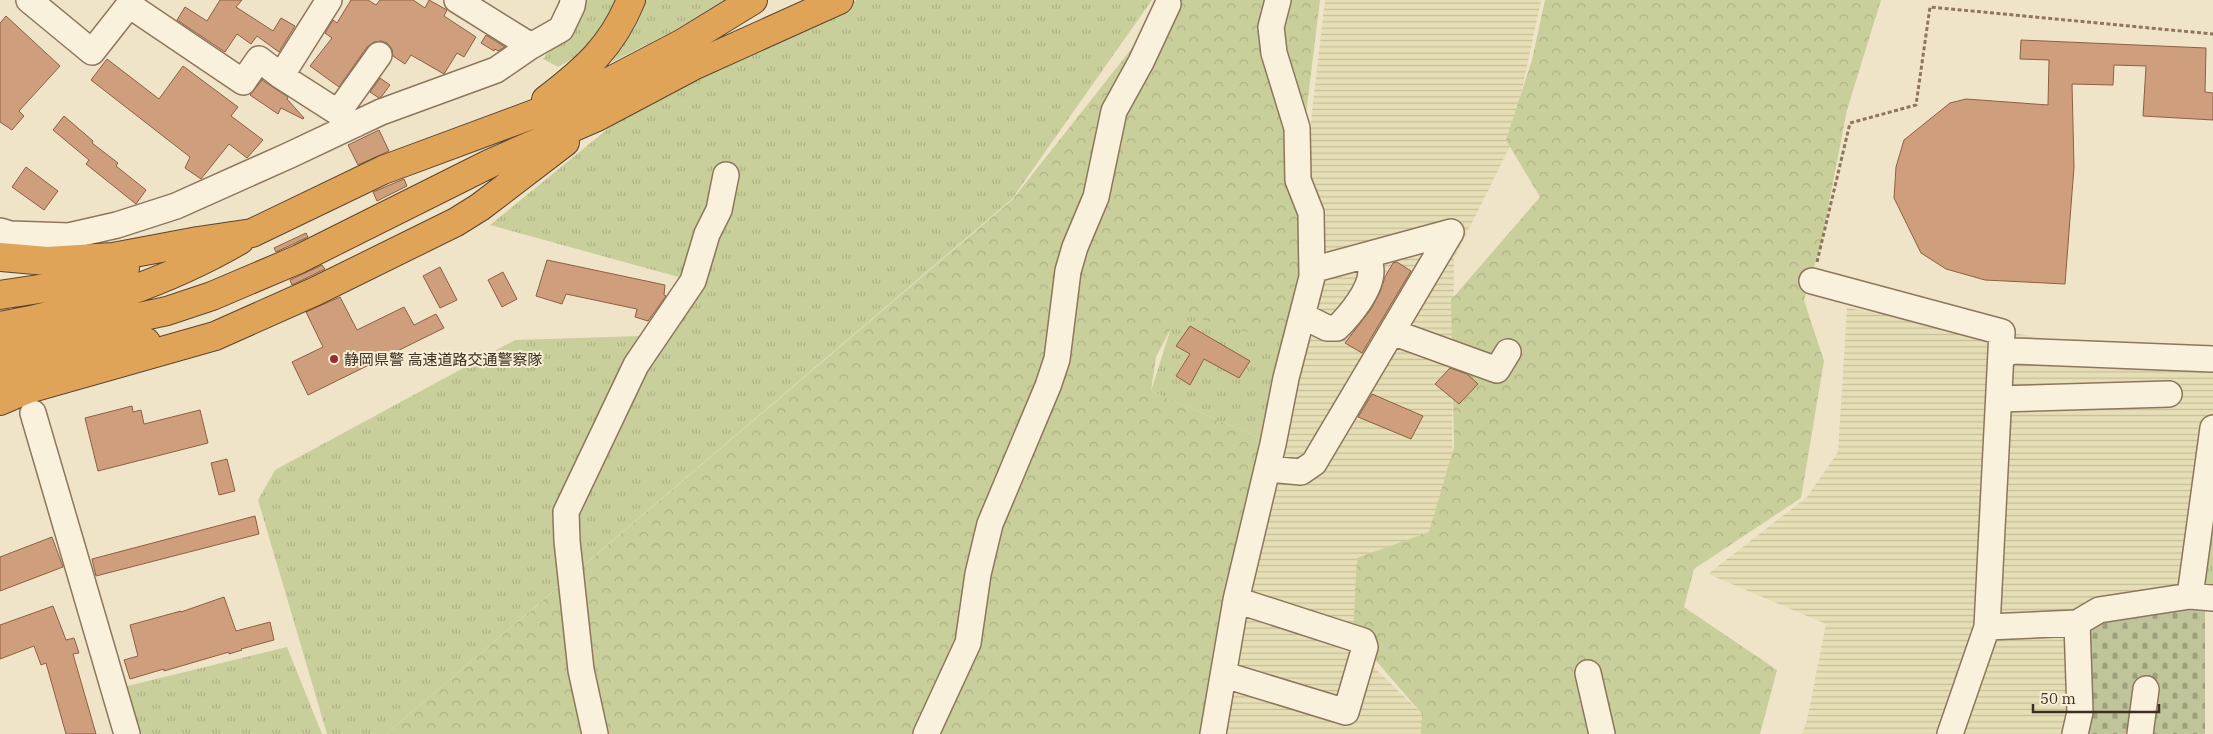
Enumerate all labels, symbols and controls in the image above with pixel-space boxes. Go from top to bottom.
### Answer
place label: 静岡県警 高速道路交通警察隊 [344,350,542,369]
marker: 静岡県警 高速道路交通警察隊 [328,353,340,365]
scale bar [2033,682,2159,714]
text: 50 m [2040,689,2076,708]

